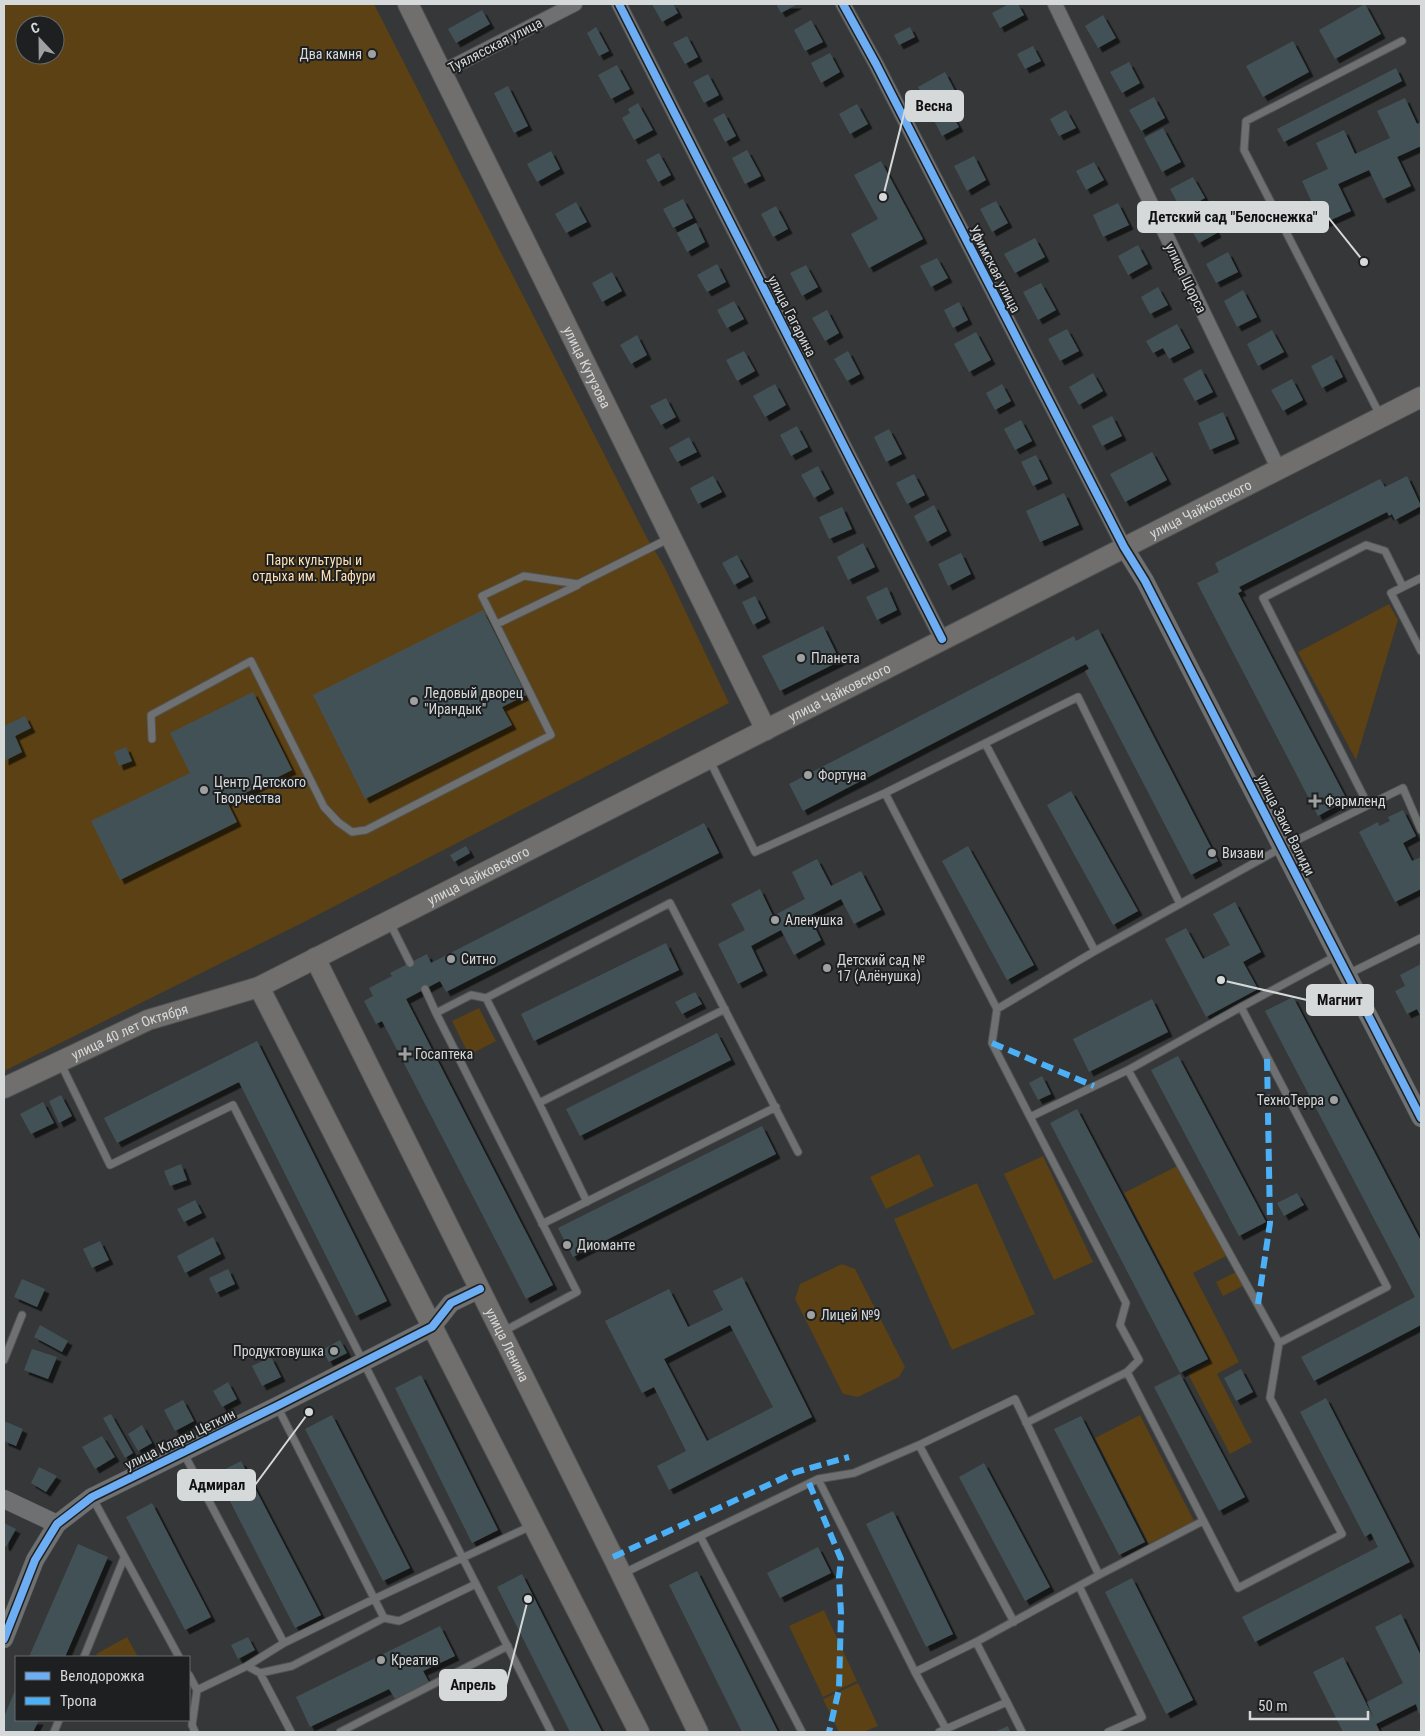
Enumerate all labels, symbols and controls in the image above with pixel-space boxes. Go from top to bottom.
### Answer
street label: Туялясская улица [445,14,545,76]
north arrow [15,15,65,65]
text: С [28,19,42,37]
place label: Два камня [299,46,362,62]
marker: Два камня [366,48,378,60]
callout: Весна [906,91,963,121]
text: Весна [915,97,953,115]
callout: Детский сад "Белоснежка" [1138,202,1328,232]
text: Детский сад "Белоснежка" [1148,208,1318,226]
street label: Уфимская улица [966,223,1024,315]
street label: улица Щорса [1162,240,1210,316]
street label: улица Гагарина [765,273,819,359]
street label: улица Кутузова [560,324,614,411]
street label: улица Чайковского [1147,476,1254,541]
park label: Парк культуры и отдыха им. М.Гафури [252,552,376,584]
place label: Планета [811,650,860,666]
marker: Планета [795,652,807,664]
street label: улица Чайковского [786,660,893,725]
place label: Ледовый дворец "Ирандык" [424,685,523,717]
marker: Ледовый дворец "Ирандык" [408,695,420,707]
place label: Фортуна [818,767,867,783]
marker: Фортуна [802,769,814,781]
street label: улица Заки Валиди [1254,772,1318,878]
place label: Центр Детского Творчества [214,774,306,806]
marker: Центр Детского Творчества [198,784,210,796]
place label: Фармленд [1325,793,1386,809]
marker: Фармленд [1309,795,1321,807]
street label: улица Чайковского [425,843,532,908]
place label: Визави [1222,845,1264,861]
marker: Визави [1206,847,1218,859]
place label: Аленушка [785,912,843,928]
marker: Аленушка [769,914,781,926]
place label: Ситно [461,951,496,967]
place label: Детский сад № 17 (Алёнушка) [837,952,925,985]
marker: Ситно [445,953,457,965]
marker: Детский сад № 17 (Алёнушка) [821,962,833,974]
callout: Магнит [1307,985,1373,1015]
text: Магнит [1317,991,1363,1009]
street label: улица 40 лет Октября [69,1001,190,1063]
place label: Госаптека [415,1046,473,1062]
marker: Госаптека [399,1048,411,1060]
place label: ТехноТерра [1257,1092,1324,1108]
marker: ТехноТерра [1328,1094,1340,1106]
place label: Диоманте [577,1237,636,1253]
marker: Диоманте [561,1239,573,1251]
street label: улица Ленина [482,1305,532,1384]
place label: Лицей №9 [821,1307,880,1323]
marker: Лицей №9 [805,1309,817,1321]
place label: Продуктовушка [233,1343,324,1359]
marker: Продуктовушка [328,1345,340,1357]
street label: улица Клары Цеткин [122,1405,238,1473]
callout: Адмирал [178,1470,255,1500]
text: Адмирал [189,1476,245,1494]
place label: Креатив [391,1652,439,1668]
marker: Креатив [375,1654,387,1666]
legend [15,1656,190,1721]
text: Велодорожка [60,1667,145,1685]
callout: Апрель [440,1670,506,1700]
text: Апрель [450,1676,496,1694]
scale bar [1250,1688,1368,1720]
text: Тропа [60,1692,97,1710]
text: 50 m [1258,1697,1288,1715]

